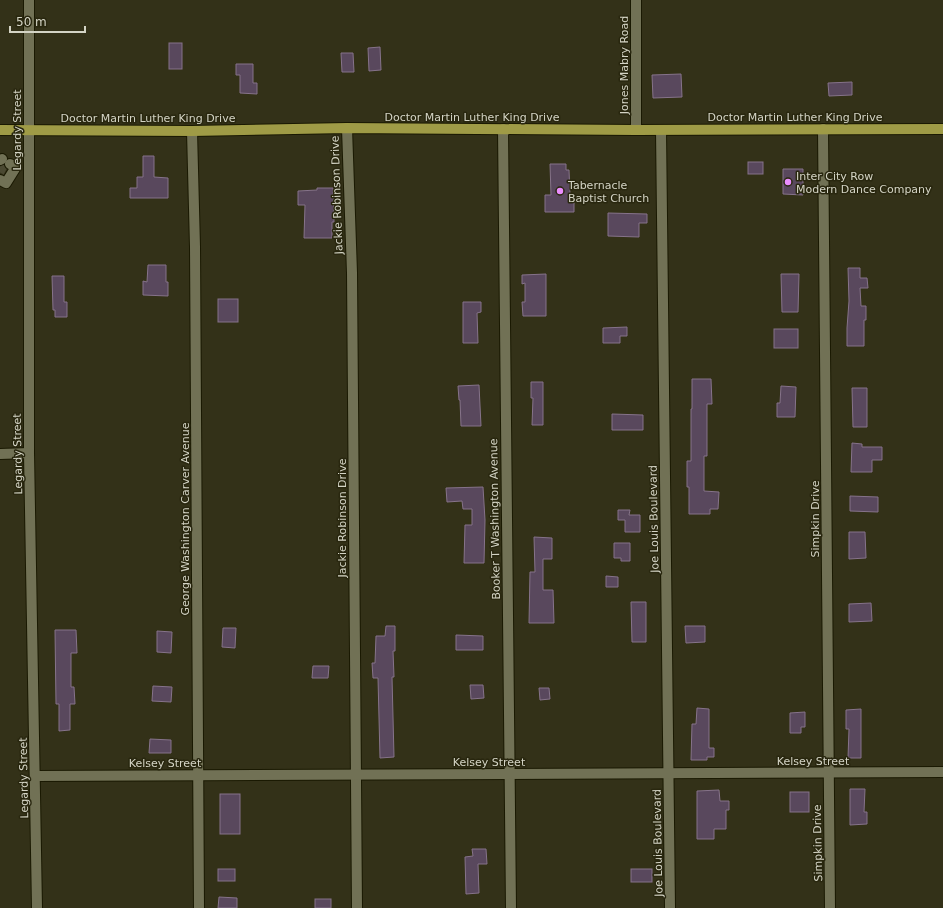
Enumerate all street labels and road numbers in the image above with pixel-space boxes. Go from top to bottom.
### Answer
street label: Jones Mabry Road [618,16,631,115]
street label: Legardy Street [11,89,24,171]
street label: Doctor Martin Luther King Drive [385,111,560,124]
street label: Doctor Martin Luther King Drive [708,111,883,124]
street label: Doctor Martin Luther King Drive [61,112,236,125]
street label: Jackie Robinson Drive [328,135,346,256]
street label: Legardy Street [11,413,25,495]
street label: George Washington Carver Avenue [179,422,192,615]
street label: Booker T Washington Avenue [487,438,503,600]
street label: Jackie Robinson Drive [336,458,349,578]
street label: Joe Louis Boulevard [647,465,661,574]
street label: Simpkin Drive [809,480,822,557]
street label: Legardy Street [17,737,31,819]
street label: Kelsey Street [777,755,850,768]
street label: Kelsey Street [453,756,526,769]
street label: Kelsey Street [129,757,202,770]
street label: Joe Louis Boulevard [651,789,665,898]
street label: Simpkin Drive [811,804,825,882]

